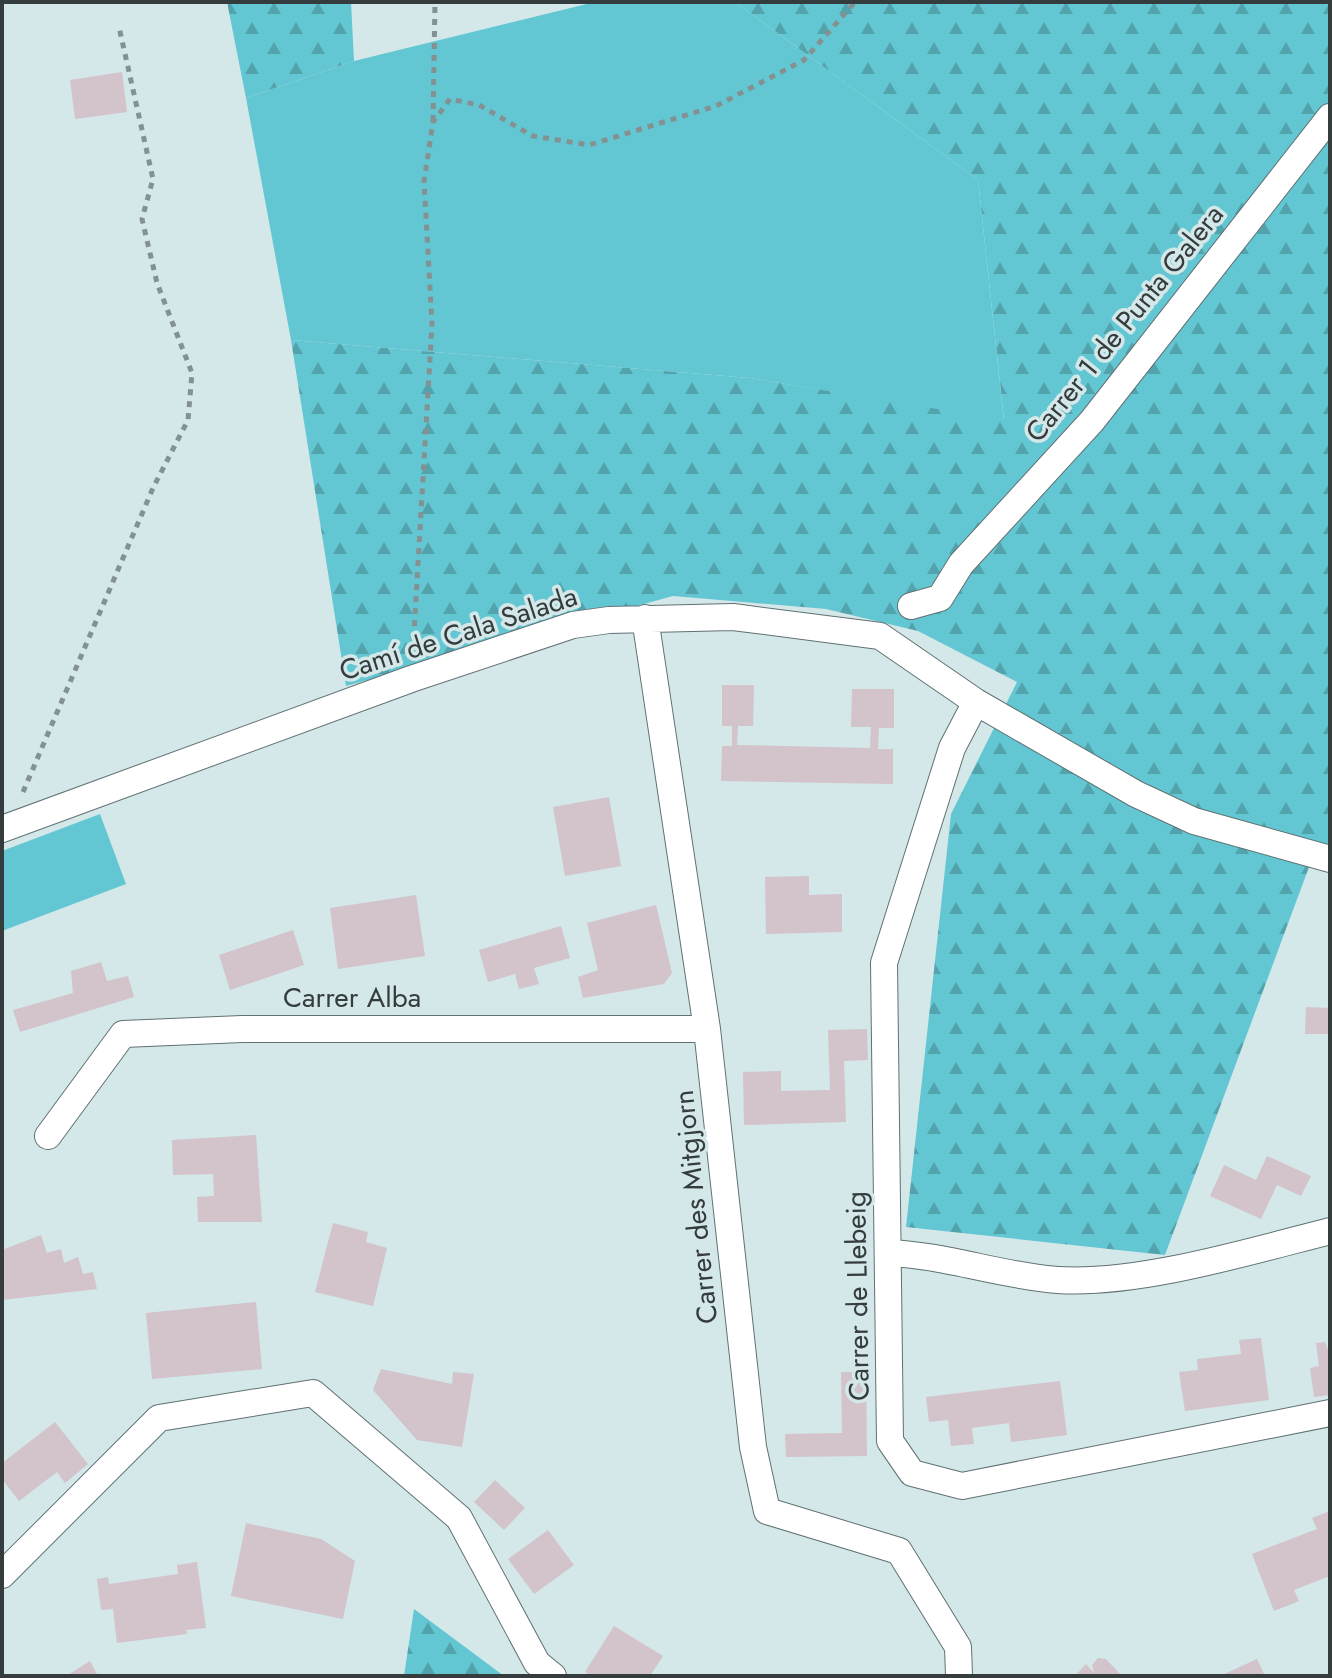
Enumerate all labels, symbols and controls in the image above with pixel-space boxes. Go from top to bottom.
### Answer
street label: Carrer 1 de Punta Galera [1015,196,1233,451]
street label: Camí de Cala Salada [334,576,582,691]
street label: Carrer Alba [283,977,421,1018]
street label: Carrer des Mitgjorn [663,1088,728,1326]
street label: Carrer de Llebeig [835,1191,880,1401]

